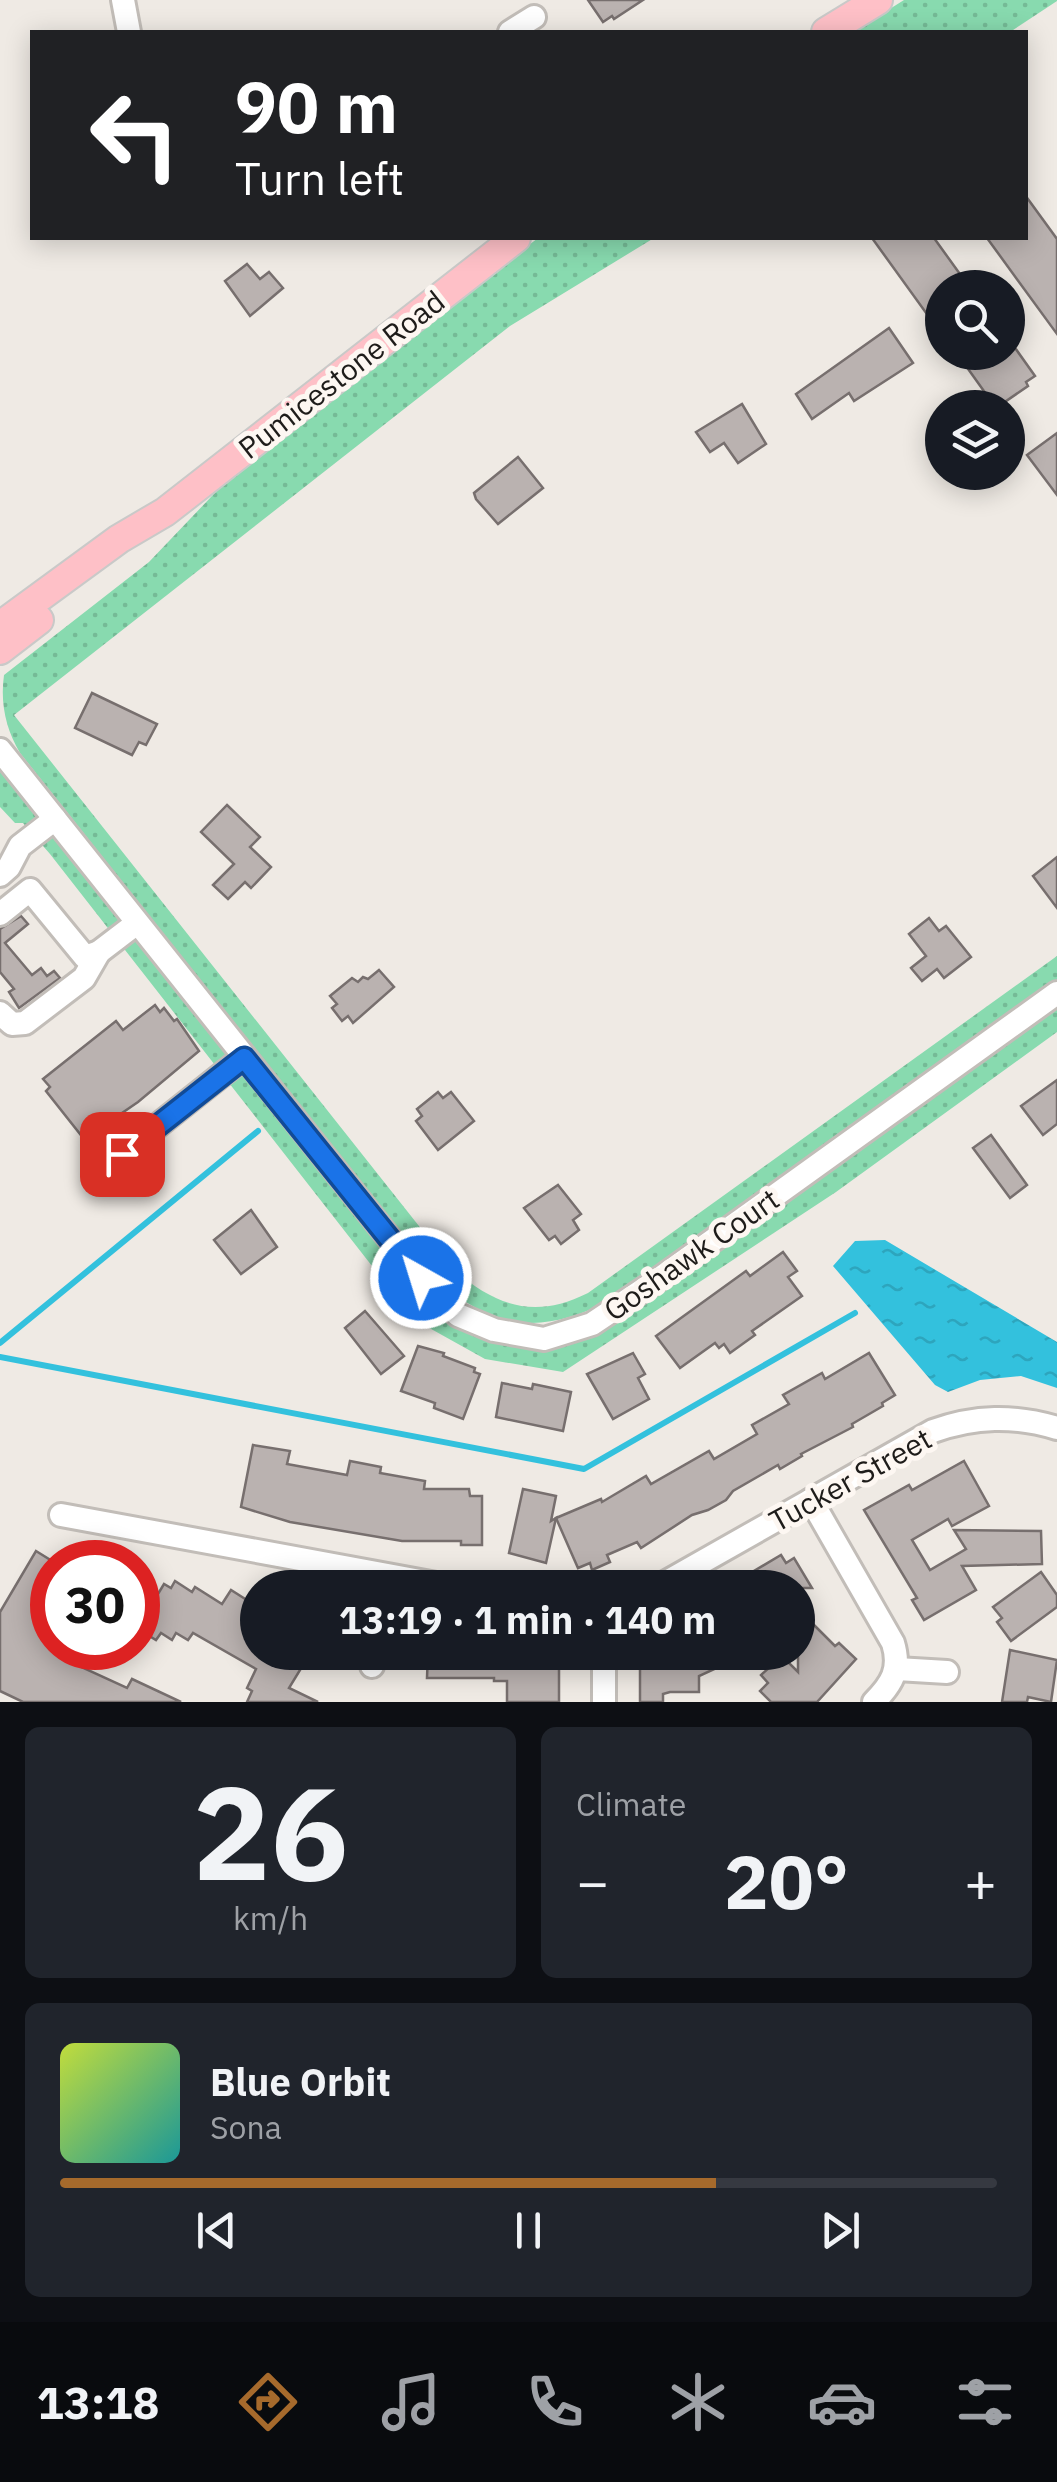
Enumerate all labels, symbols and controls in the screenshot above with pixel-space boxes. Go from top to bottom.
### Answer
text: 90 m [235,61,398,152]
icon: left [70,70,200,200]
text: Turn left [235,149,404,207]
map controls [925,270,1025,490]
button: search [925,270,1025,370]
street label: Pumicestone Road [230,281,452,467]
button: layers [925,390,1025,490]
pin [80,1112,165,1197]
icon: arrive [95,1127,150,1182]
street label: Goshawk Court [596,1179,786,1329]
position arrow [369,1226,473,1330]
street label: Tucker Street [762,1418,938,1540]
speed limit sign: 30 [30,1540,160,1670]
text: 13:19 · 1 min · 140 m [339,1595,716,1644]
text: 26 [192,1747,349,1916]
text: Climate [576,1783,686,1825]
text: 20° [724,1832,849,1930]
text: − [576,1846,609,1917]
text: + [964,1846,997,1917]
text: km/h [233,1897,308,1939]
text: Blue Orbit [210,2057,391,2106]
text: Sona [210,2106,282,2148]
icon: previous [189,2203,244,2258]
icon: pause [501,2203,556,2258]
icon: next [813,2203,868,2258]
icon: directions [233,2367,303,2437]
icon: music [376,2367,446,2437]
icon: phone [520,2367,590,2437]
icon: climate [663,2367,733,2437]
icon: car [807,2367,877,2437]
icon: filters [950,2367,1020,2437]
text: 13:18 [37,2373,160,2431]

